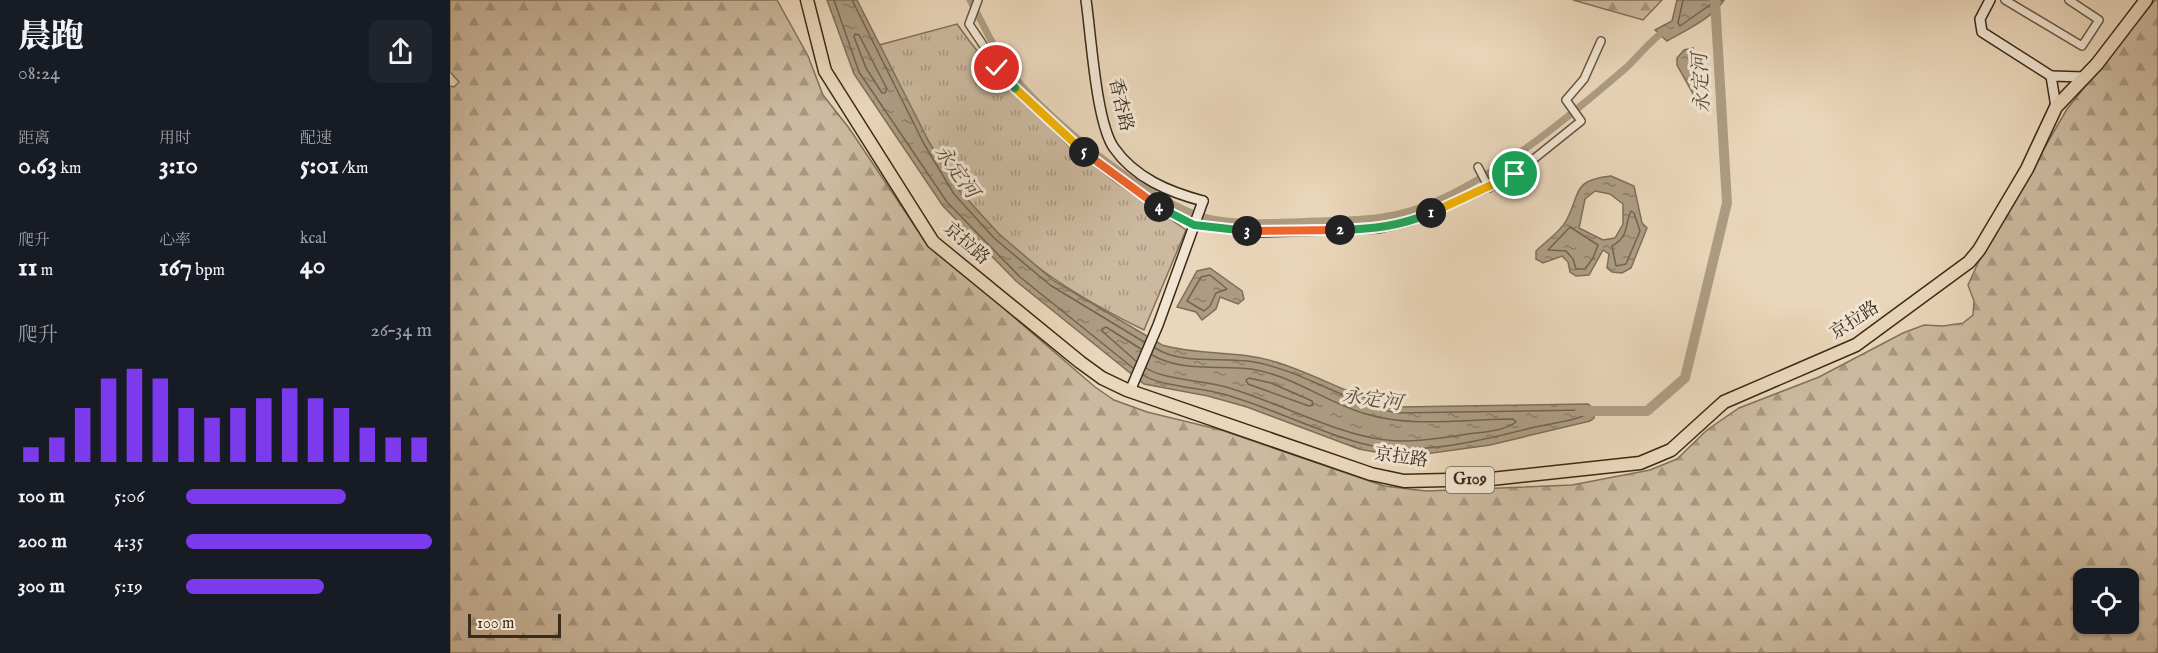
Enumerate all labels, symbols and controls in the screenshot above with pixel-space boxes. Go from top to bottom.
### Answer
text: 晨跑 [18,17,84,59]
button: share [369,20,432,83]
pin [971,42,1022,93]
water label: 永定河 [1688,49,1716,114]
icon: check [980,51,1013,84]
text: 08:24 [18,61,60,86]
street label: 香杏路 [1103,76,1137,134]
text: 距离 [18,129,50,149]
text: 用时 [159,129,191,149]
text: 配速 [300,129,332,149]
pin: 5 [1069,137,1099,167]
water label: 永定河 [928,140,986,206]
text: 5 [1081,142,1087,162]
pin [1489,148,1540,199]
text: 0.63 [18,149,57,182]
text: 3:10 [159,149,198,182]
text: 5:01 [300,149,339,182]
icon: arrive [1498,157,1531,190]
text: km [57,159,81,179]
text: /km [339,159,368,179]
pin: 4 [1144,192,1174,222]
text: 4 [1155,197,1163,217]
pin: 1 [1416,198,1446,228]
text: 1 [1428,203,1434,223]
pin: 2 [1325,215,1355,245]
pin: 3 [1232,216,1262,246]
street label: 京拉路 [938,218,994,270]
text: 2 [1336,220,1344,240]
text: 3 [1244,221,1250,241]
text: kcal [300,229,327,249]
text: 爬升 [18,231,50,251]
text: 心率 [159,231,191,251]
text: 40 [300,249,326,282]
text: 11 [18,251,37,284]
text: 167 [159,251,192,284]
text: m [37,261,53,281]
text: bpm [192,261,225,281]
street label: 京拉路 [1826,297,1884,345]
text: 26–34 m [370,318,432,343]
text: 爬升 [18,323,58,348]
water label: 永定河 [1341,383,1406,417]
street label: 京拉路 [1373,443,1429,473]
road number: G109 [1446,467,1494,493]
text: 100 m [18,484,65,509]
text: 5:06 [114,484,145,509]
text: 200 m [18,529,67,554]
text: 4:35 [114,529,144,554]
map controls [2073,568,2139,634]
button: locate [2073,568,2139,634]
text: 300 m [18,574,65,599]
text: 5:19 [114,574,143,599]
scale bar [468,611,561,638]
text: 100 m [477,614,514,634]

